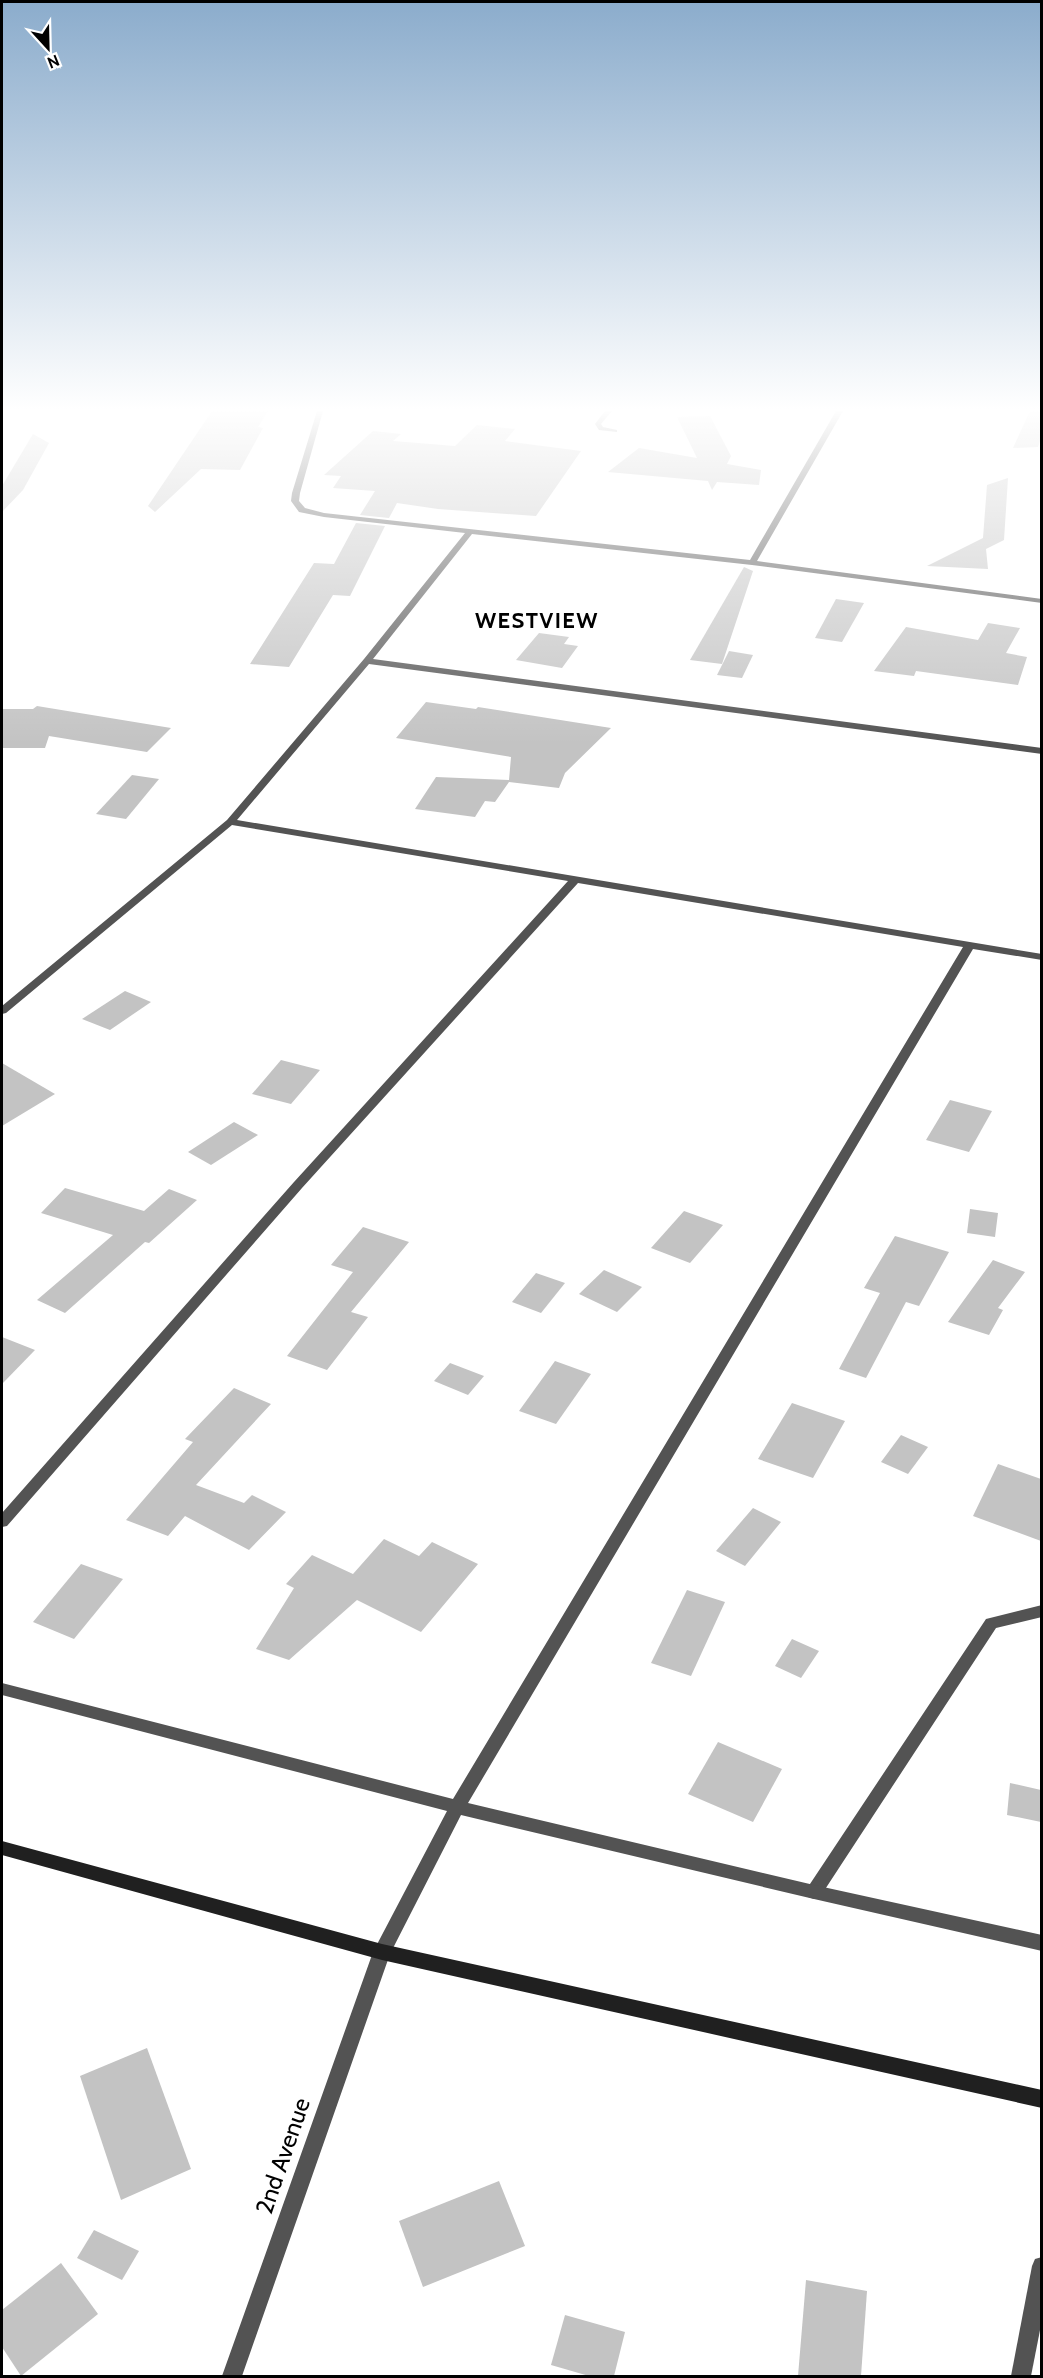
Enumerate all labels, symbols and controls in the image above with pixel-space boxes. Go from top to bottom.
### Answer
north arrow [18,18,78,78]
text: N [45,51,62,72]
district label: WESTVIEW [475,607,599,634]
street label: 2nd Avenue [249,2094,316,2218]

